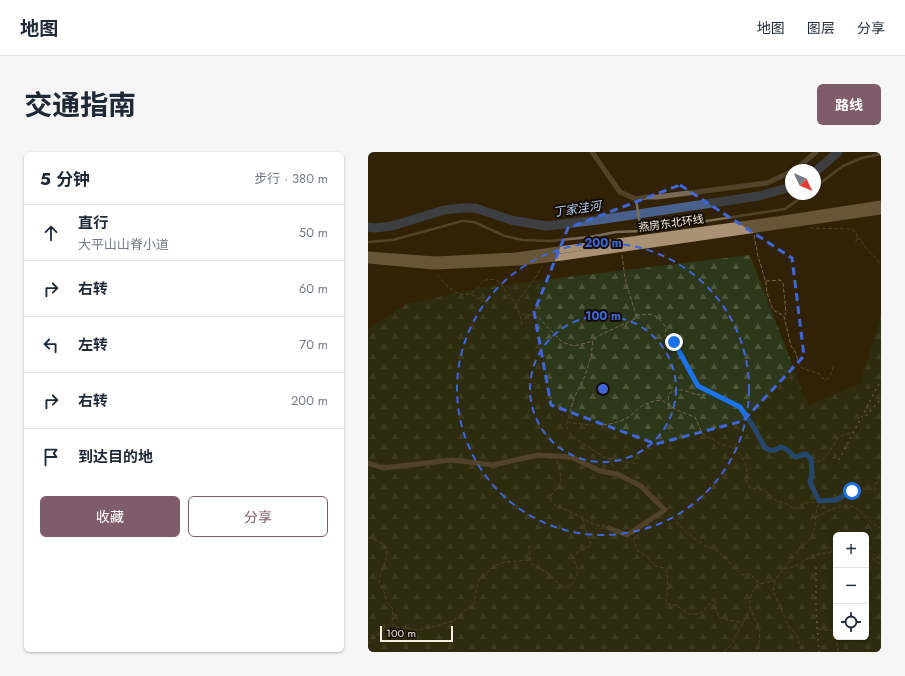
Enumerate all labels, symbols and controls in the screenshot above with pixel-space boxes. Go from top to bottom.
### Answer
text: 地图 [20,15,58,42]
text: 地图 [757,18,785,38]
text: 图层 [807,18,835,38]
text: 分享 [857,18,885,38]
button: 路线 [817,84,881,125]
text: 交通指南 [24,85,136,126]
north arrow [785,164,821,200]
text: 5 分钟 [40,167,90,191]
text: 步行 · 380 m [254,169,328,188]
water label: 丁家洼河 [552,196,604,221]
street label: 燕房东北环线 [637,210,705,236]
text: 直行 [78,212,108,234]
icon: ahead [40,222,62,244]
text: 50 m [299,223,328,242]
text: 200 m [584,234,622,252]
text: 大平山山脊小道 [78,235,169,254]
icon: right [40,278,62,300]
text: 右转 [78,278,108,300]
text: 60 m [299,279,328,298]
text: 100 m [585,307,621,325]
route end [665,333,683,351]
icon: left [40,334,62,356]
text: 左转 [78,334,108,356]
text: 70 m [299,335,328,354]
centre of rings [596,382,610,396]
icon: right [40,390,62,412]
text: 右转 [78,390,108,412]
text: 200 m [291,391,328,410]
icon: arrive [40,446,62,468]
text: 到达目的地 [78,446,153,468]
route start [843,482,861,500]
button: 收藏 [40,496,180,537]
button: 分享 [188,496,328,537]
map controls [833,532,869,640]
button: + [833,532,869,568]
button: − [833,568,869,604]
button: locate [833,604,869,640]
scale bar [380,624,453,643]
text: 100 m [386,625,416,641]

